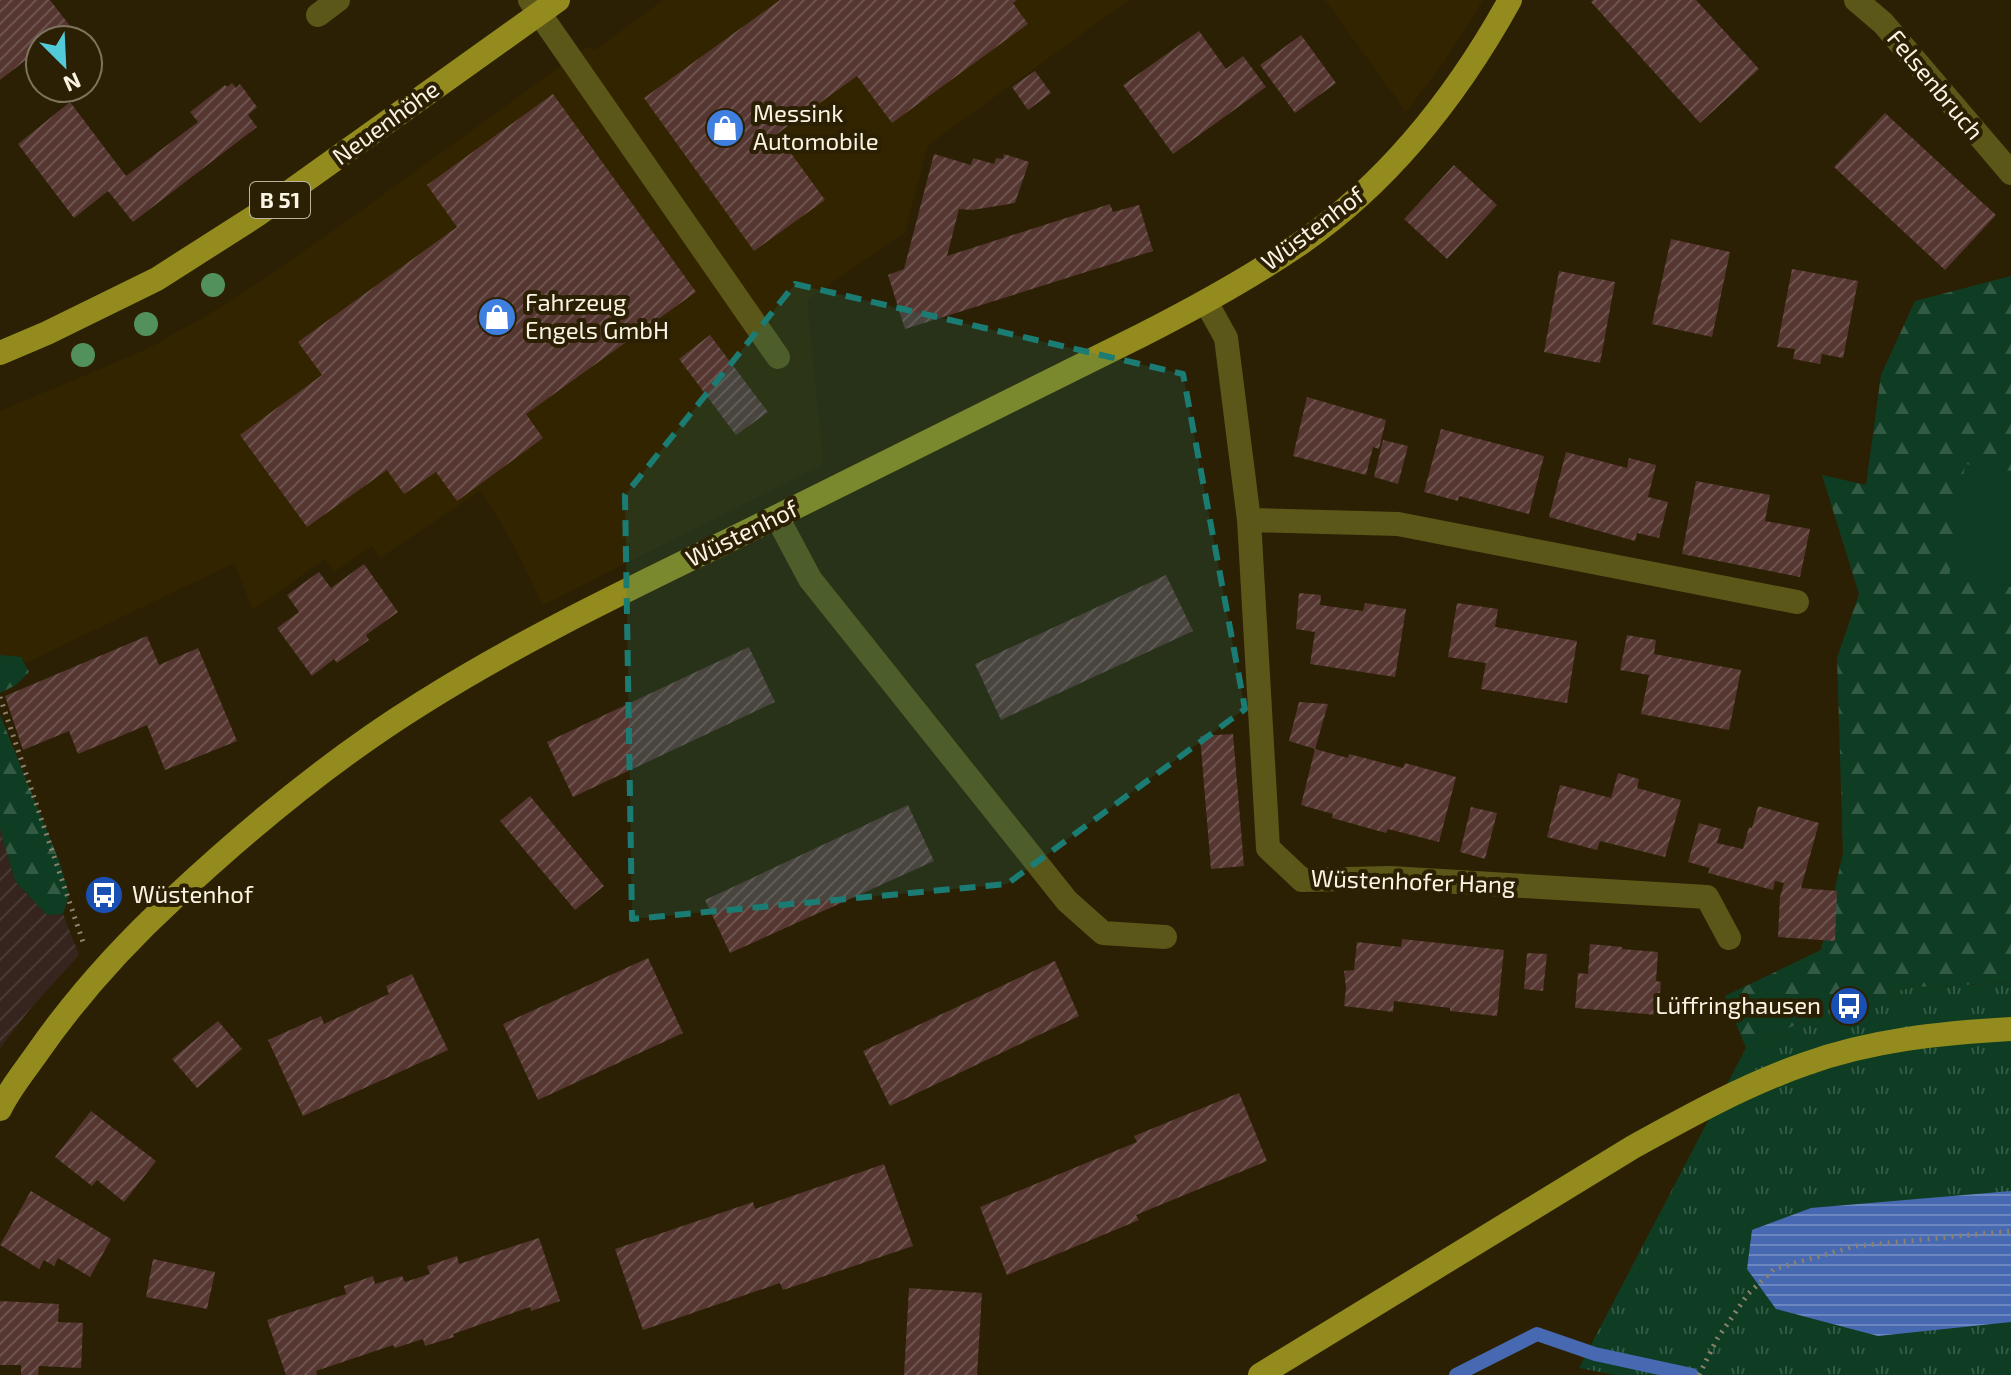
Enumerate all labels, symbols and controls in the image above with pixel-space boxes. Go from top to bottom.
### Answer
street label: Felsenbruch [1882,23,1990,145]
north arrow [24,24,104,104]
text: N [60,68,85,98]
street label: Neuenhöhe [326,73,444,170]
place label: Messink Automobile [753,98,879,155]
shop icon: Messink Automobile [704,107,746,149]
street label: Wüstenhof [1255,179,1370,276]
road number: B 51 [250,182,310,218]
place label: Fahrzeug Engels GmbH [525,287,669,344]
shop icon: Fahrzeug Engels GmbH [476,296,518,338]
street label: Wüstenhof [681,493,803,572]
street label: Wüstenhofer Hang [1310,862,1516,899]
bus stop icon: Wüstenhof [83,874,125,916]
place label: Wüstenhof [132,879,254,908]
bus stop icon: Lüffringhausen [1828,985,1870,1027]
place label: Lüffringhausen [1655,990,1821,1019]

